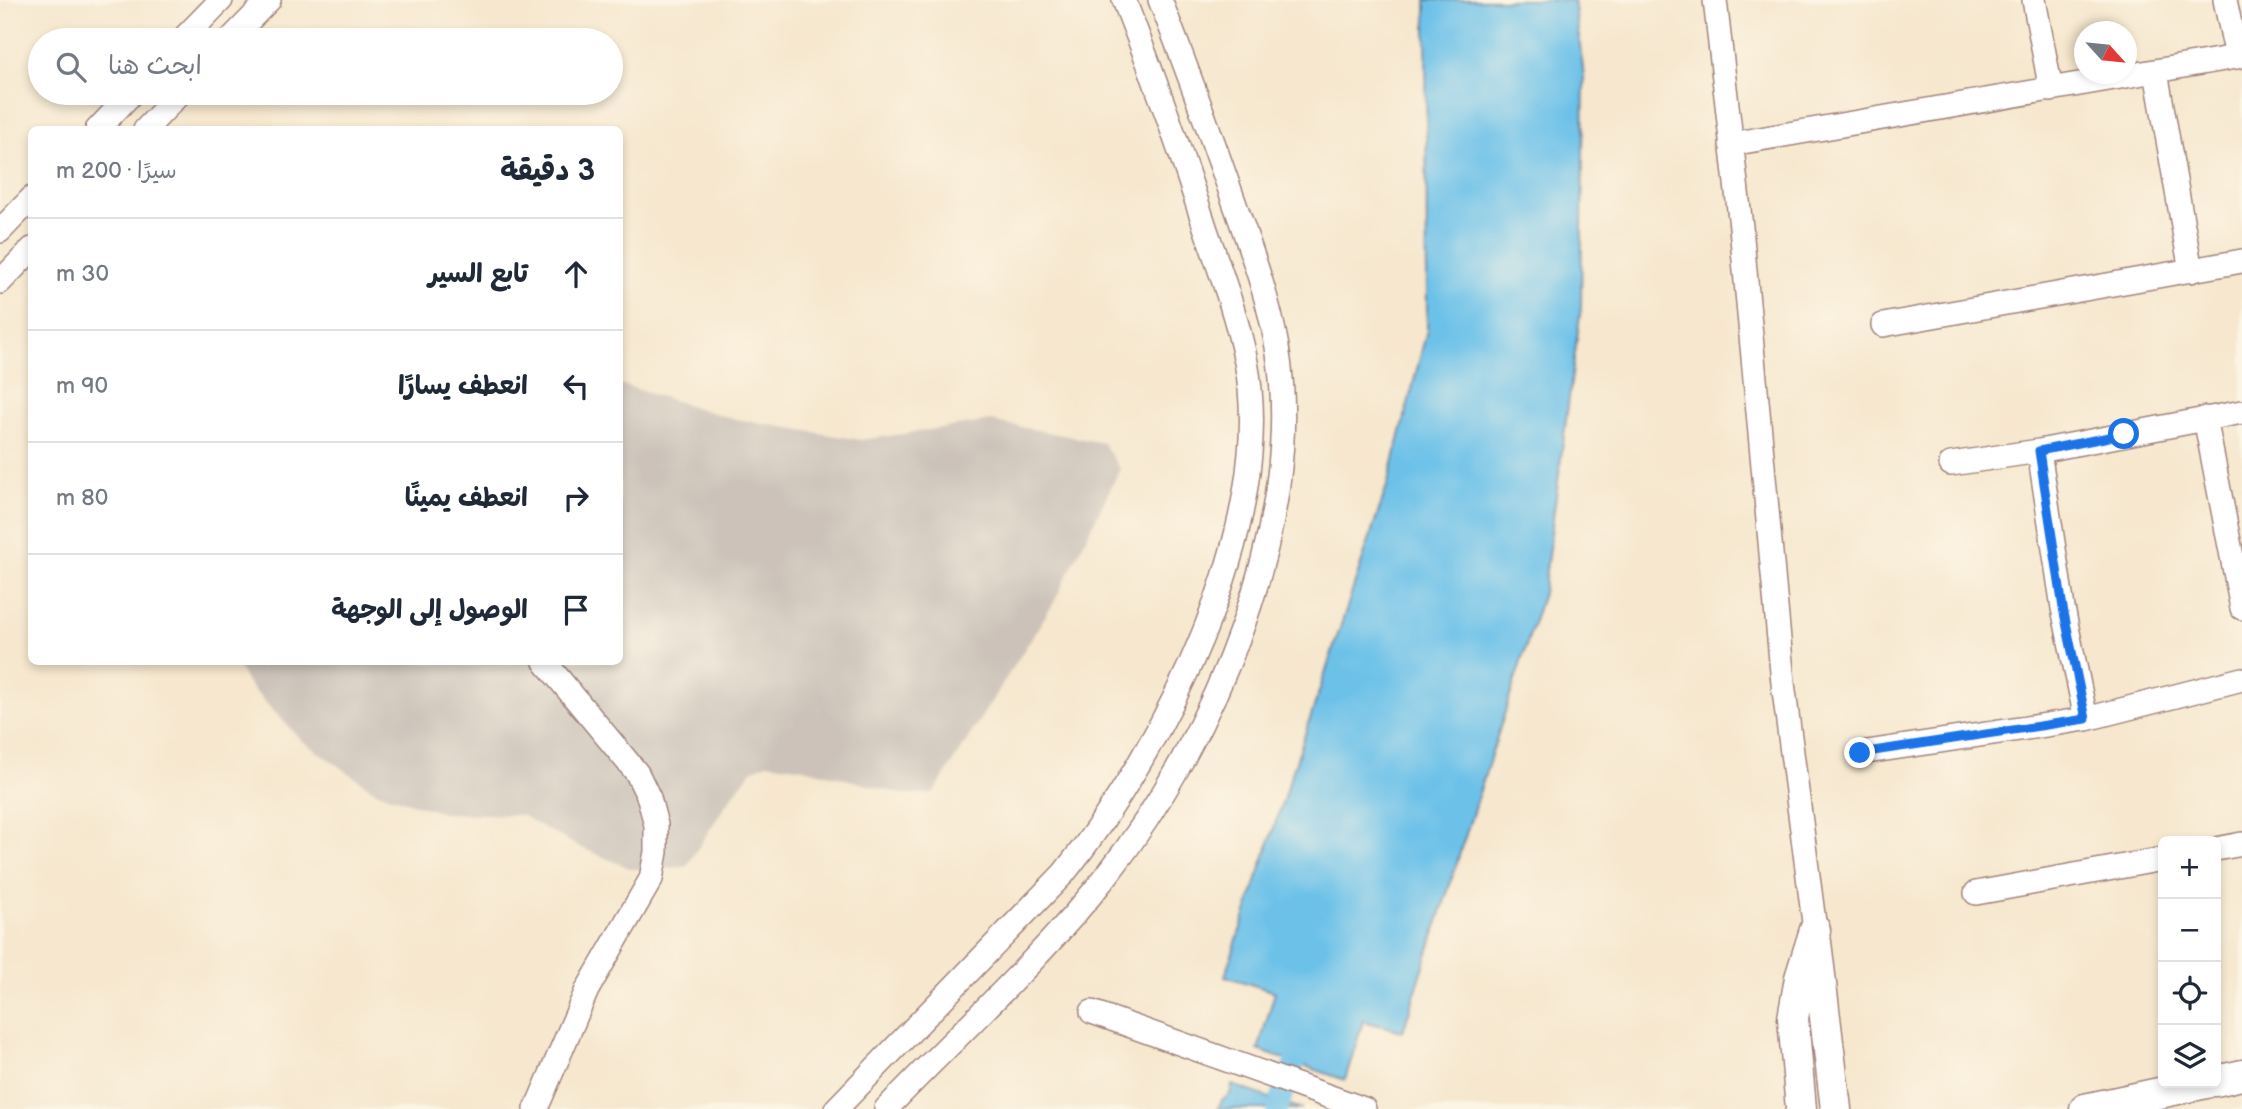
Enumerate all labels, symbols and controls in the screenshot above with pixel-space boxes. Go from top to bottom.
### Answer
north arrow [2074,21,2137,84]
search box [28,28,623,105]
icon: search [52,48,90,86]
text: ابحث هنا [108,51,202,82]
text: 3 دقيقة [500,153,595,189]
text: سيرًا · 200 m [56,157,177,185]
icon: ahead [557,255,595,293]
text: تابع السير [428,259,528,290]
text: 30 m [56,260,109,288]
icon: left [557,367,595,405]
text: انعطف يسارًا [398,371,528,402]
text: 90 m [56,372,108,400]
route start [2108,418,2139,449]
icon: right [557,479,595,517]
text: انعطف يمينًا [405,483,528,514]
text: 80 m [56,484,108,512]
icon: arrive [557,591,595,629]
text: الوصول إلى الوجهة [331,595,528,626]
route end [1844,737,1875,768]
map controls [2158,836,2221,1088]
button: + [2158,836,2221,899]
button: − [2158,899,2221,962]
button: locate [2158,962,2221,1025]
button: layers [2158,1025,2221,1088]

